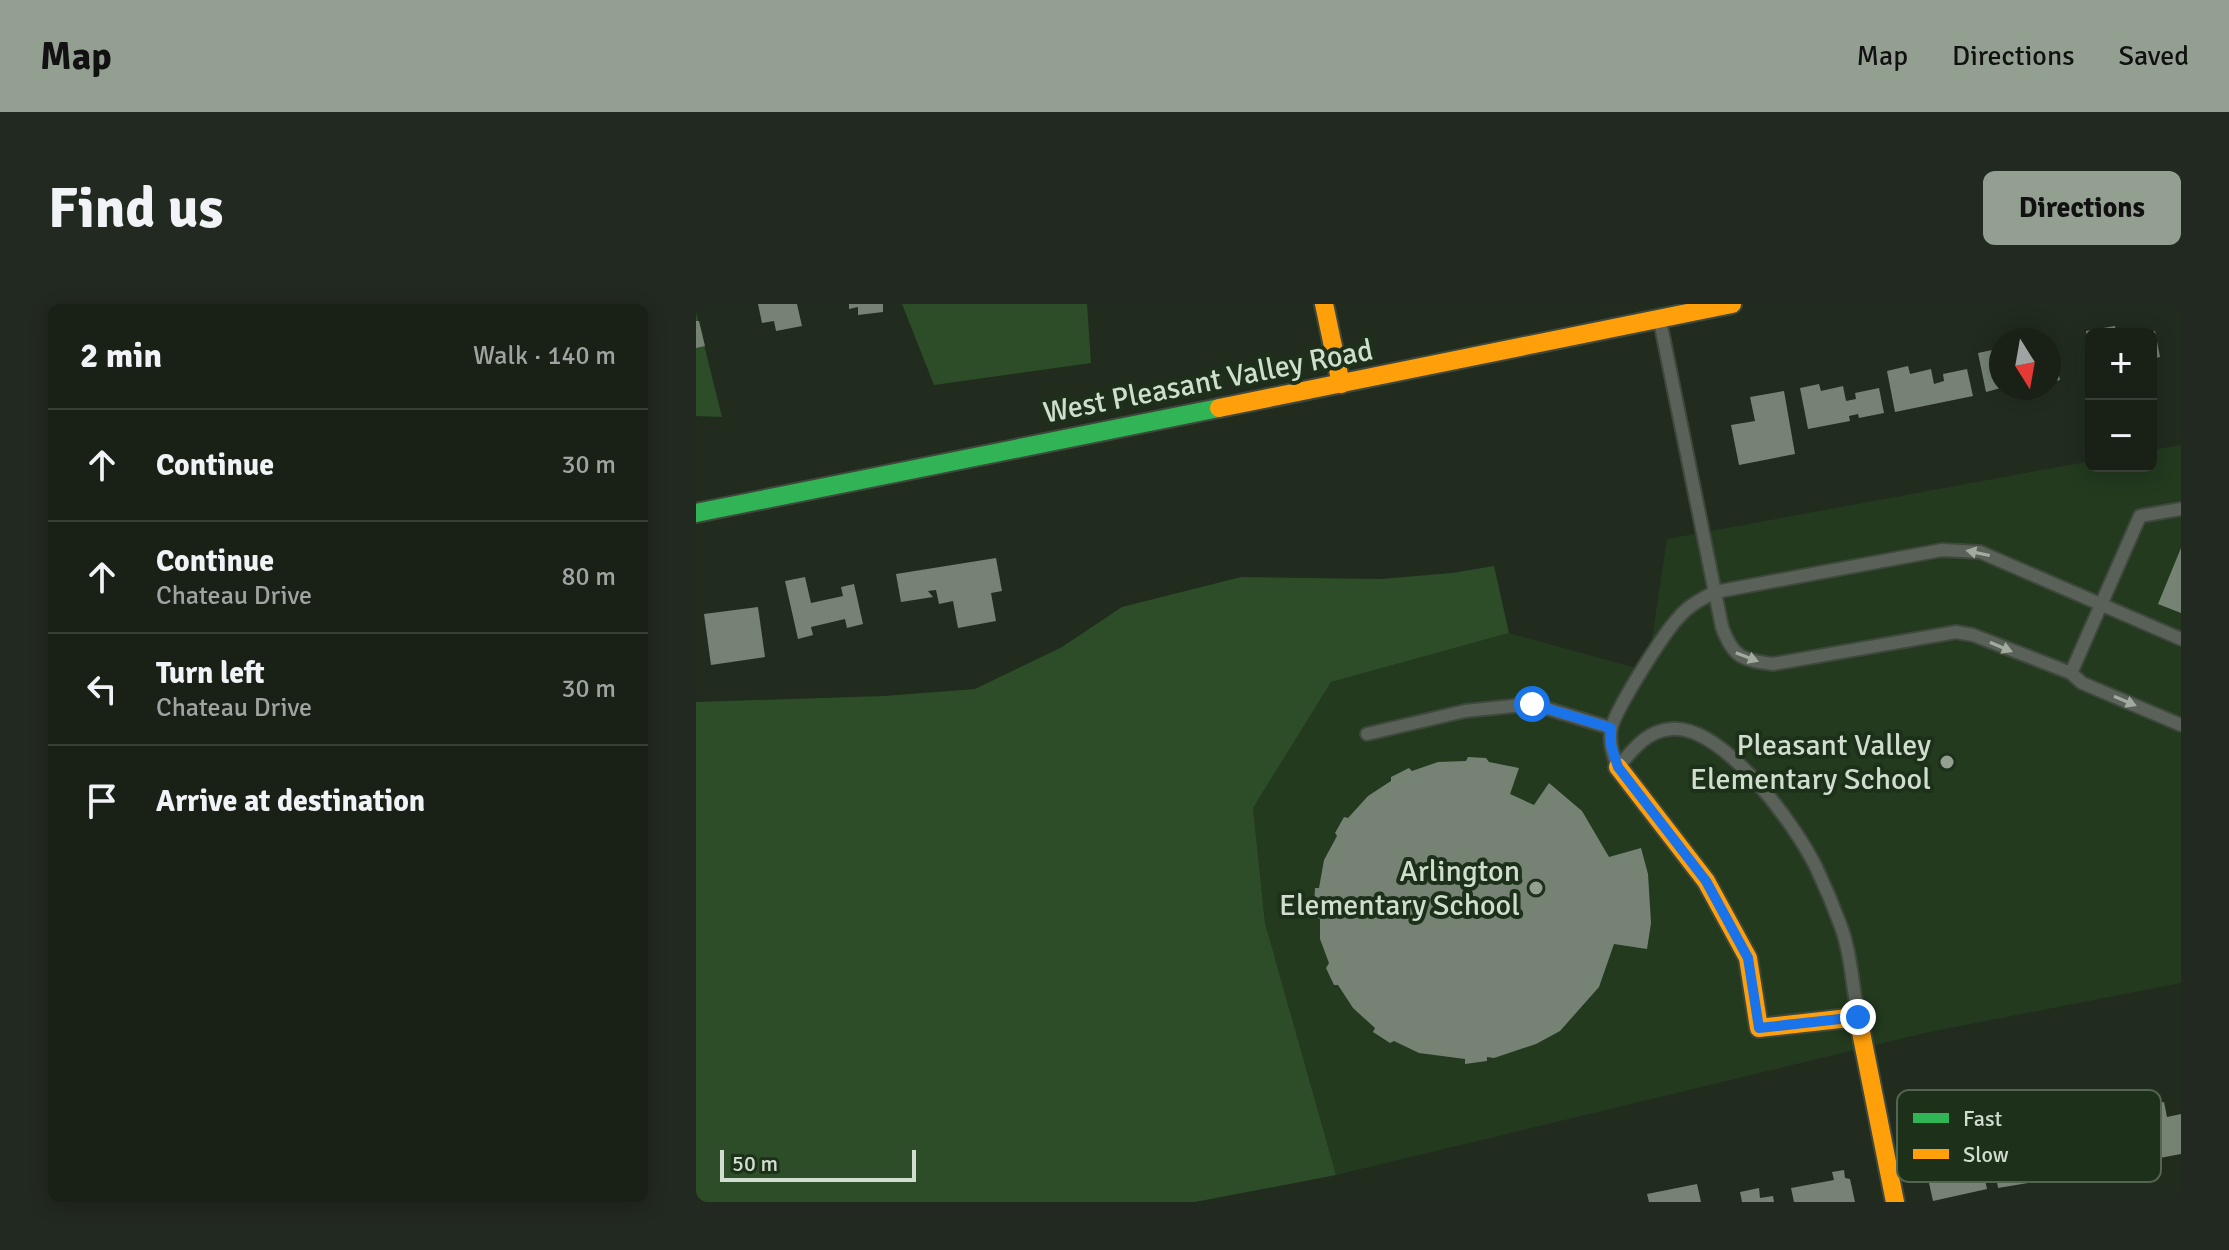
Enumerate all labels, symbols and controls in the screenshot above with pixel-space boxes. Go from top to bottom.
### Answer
text: Map [40,33,112,80]
text: Map [1856,39,1908,73]
text: Directions [1952,39,2074,73]
text: Saved [2118,39,2189,73]
button: Directions [1983,171,2181,245]
text: Find us [48,174,223,243]
north arrow [1989,328,2061,400]
map controls [2085,328,2157,472]
button: + [2085,328,2157,400]
street label: West Pleasant Valley Road [1040,331,1376,432]
text: 2 min [80,335,162,377]
text: Walk · 140 m [473,340,616,372]
button: − [2085,400,2157,472]
icon: ahead [80,443,124,487]
text: Continue [156,447,274,484]
text: 30 m [561,449,616,481]
text: Continue [156,543,274,580]
one-way arrow [1965,547,1990,559]
icon: ahead [80,555,124,599]
text: 80 m [561,561,616,593]
text: Chateau Drive [156,580,312,612]
one-way arrow [1989,641,2013,654]
one-way arrow [1736,651,1760,664]
text: Turn left [156,655,265,692]
icon: left [80,667,124,711]
text: 30 m [561,673,616,705]
route start [1514,686,1550,722]
text: Chateau Drive [156,692,312,724]
one-way arrow [2113,694,2136,707]
place label: Pleasant Valley Elementary School [1690,727,1931,798]
marker: Pleasant Valley Elementary School [1938,753,1956,771]
icon: arrive [80,779,124,823]
text: Arrive at destination [156,783,425,820]
place label: Arlington Elementary School [1279,853,1520,924]
marker: Arlington Elementary School [1527,879,1545,897]
route end [1840,999,1876,1035]
legend [1897,1090,2161,1182]
text: Fast [1963,1105,2003,1132]
text: Slow [1963,1141,2009,1168]
scale bar [720,1146,916,1182]
text: 50 m [732,1150,778,1177]

